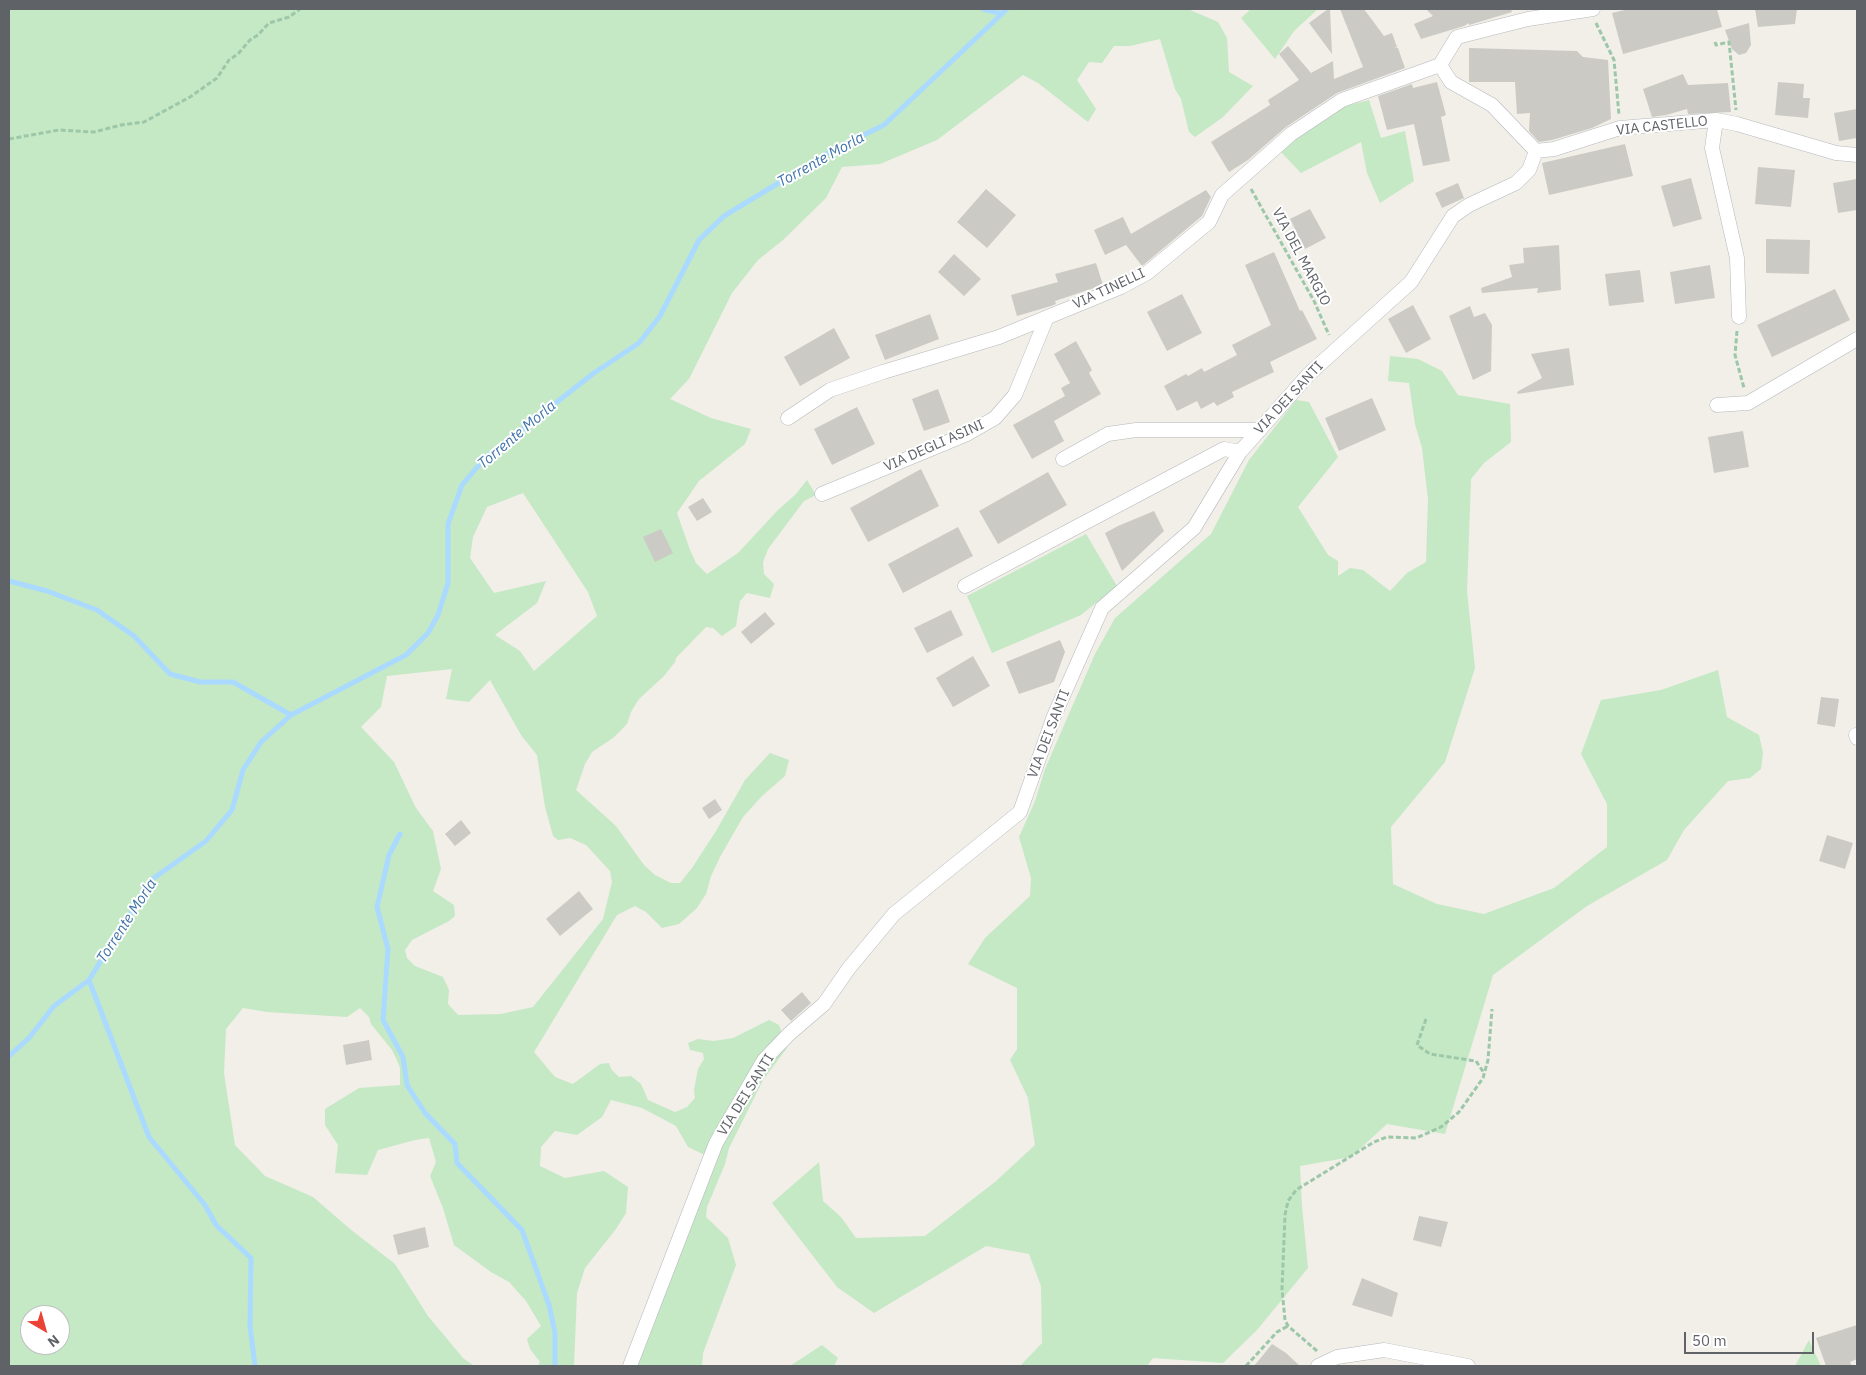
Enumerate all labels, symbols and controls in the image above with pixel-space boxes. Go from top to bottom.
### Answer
street label: VIA CASTELLO [1616,113,1708,139]
water label: Torrente Morla [774,129,868,191]
street label: VIA DEL MARGIO [1268,205,1334,309]
street label: VIA TINELLI [1070,265,1148,313]
street label: VIA DEI SANTI [1251,358,1327,438]
water label: Torrente Morla [474,397,560,473]
street label: VIA DEGLI ASINI [881,416,987,476]
street label: VIA DEI SANTI [1024,687,1074,781]
water label: Torrente Morla [93,876,161,966]
street label: VIA DEI SANTI [714,1051,778,1139]
north arrow [20,1305,70,1355]
scale bar [1686,1322,1816,1354]
text: N [44,1331,63,1351]
text: 50 m [1692,1331,1727,1350]

